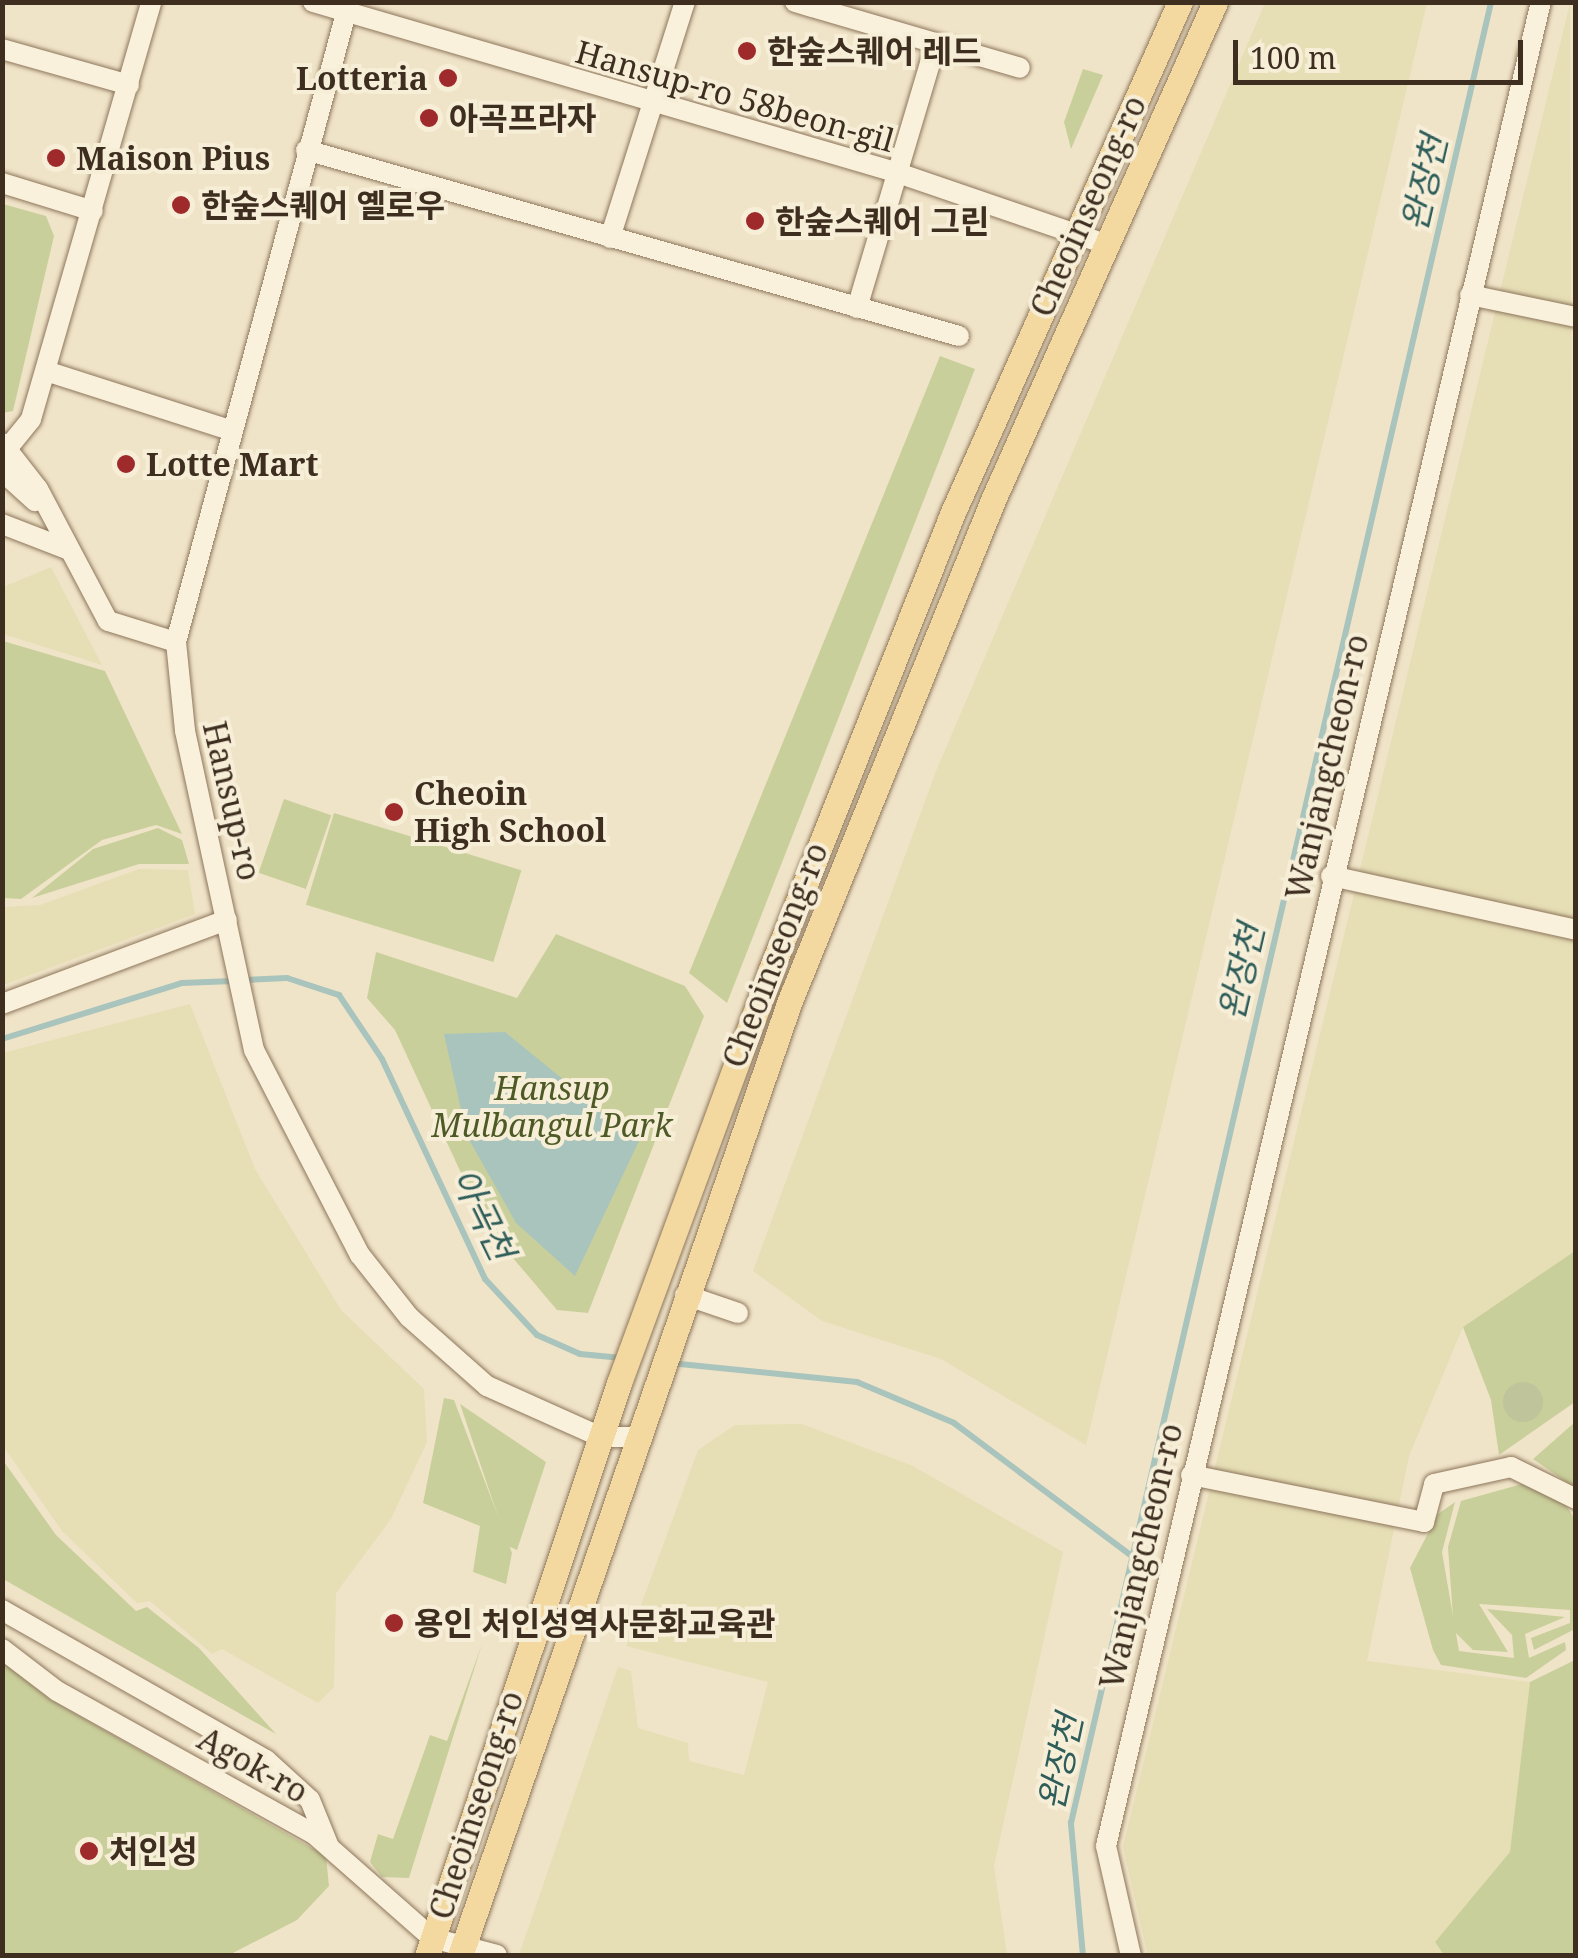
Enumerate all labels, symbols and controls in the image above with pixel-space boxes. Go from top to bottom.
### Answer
scale bar [1238,20,1528,82]
street label: Hansup-ro 58beon-gil [572,32,898,160]
place label: 한숲스퀘어 레드 [767,32,981,70]
text: 100 m [1250,37,1336,78]
marker: 한숲스퀘어 레드 [736,40,758,62]
place label: Lotteria [296,59,428,97]
marker: Lotteria [437,67,459,89]
street label: Cheoinseong-ro [1022,90,1154,322]
place label: 아곡프라자 [449,99,596,137]
marker: 아곡프라자 [418,107,440,129]
water label: 완장천 [1393,131,1455,235]
place label: Maison Pius [76,139,270,177]
marker: Maison Pius [45,147,67,169]
place label: 한숲스퀘어 옐로우 [201,186,445,224]
marker: 한숲스퀘어 옐로우 [170,194,192,216]
place label: 한숲스퀘어 그린 [775,202,989,240]
marker: 한숲스퀘어 그린 [744,210,766,232]
place label: Lotte Mart [146,445,318,483]
marker: Lotte Mart [115,453,137,475]
street label: Wanjangcheon-ro [1278,631,1376,903]
street label: Hansup-ro [195,718,269,884]
place label: Cheoin High School [414,775,606,850]
marker: Cheoin High School [383,801,405,823]
street label: Cheoinseong-ro [714,837,836,1073]
water label: 완장천 [1210,920,1272,1024]
park label: Hansup Mulbangul Park [431,1070,673,1145]
water label: 아곡천 [443,1161,523,1267]
street label: Wanjangcheon-ro [1092,1420,1190,1692]
place label: 용인 처인성역사문화교육관 [414,1604,776,1642]
marker: 용인 처인성역사문화교육관 [383,1612,405,1634]
street label: Cheoinseong-ro [421,1686,531,1924]
water label: 완장천 [1029,1710,1091,1814]
street label: Agok-ro [191,1719,315,1811]
place label: 처인성 [109,1832,197,1870]
marker: 처인성 [78,1840,100,1862]

